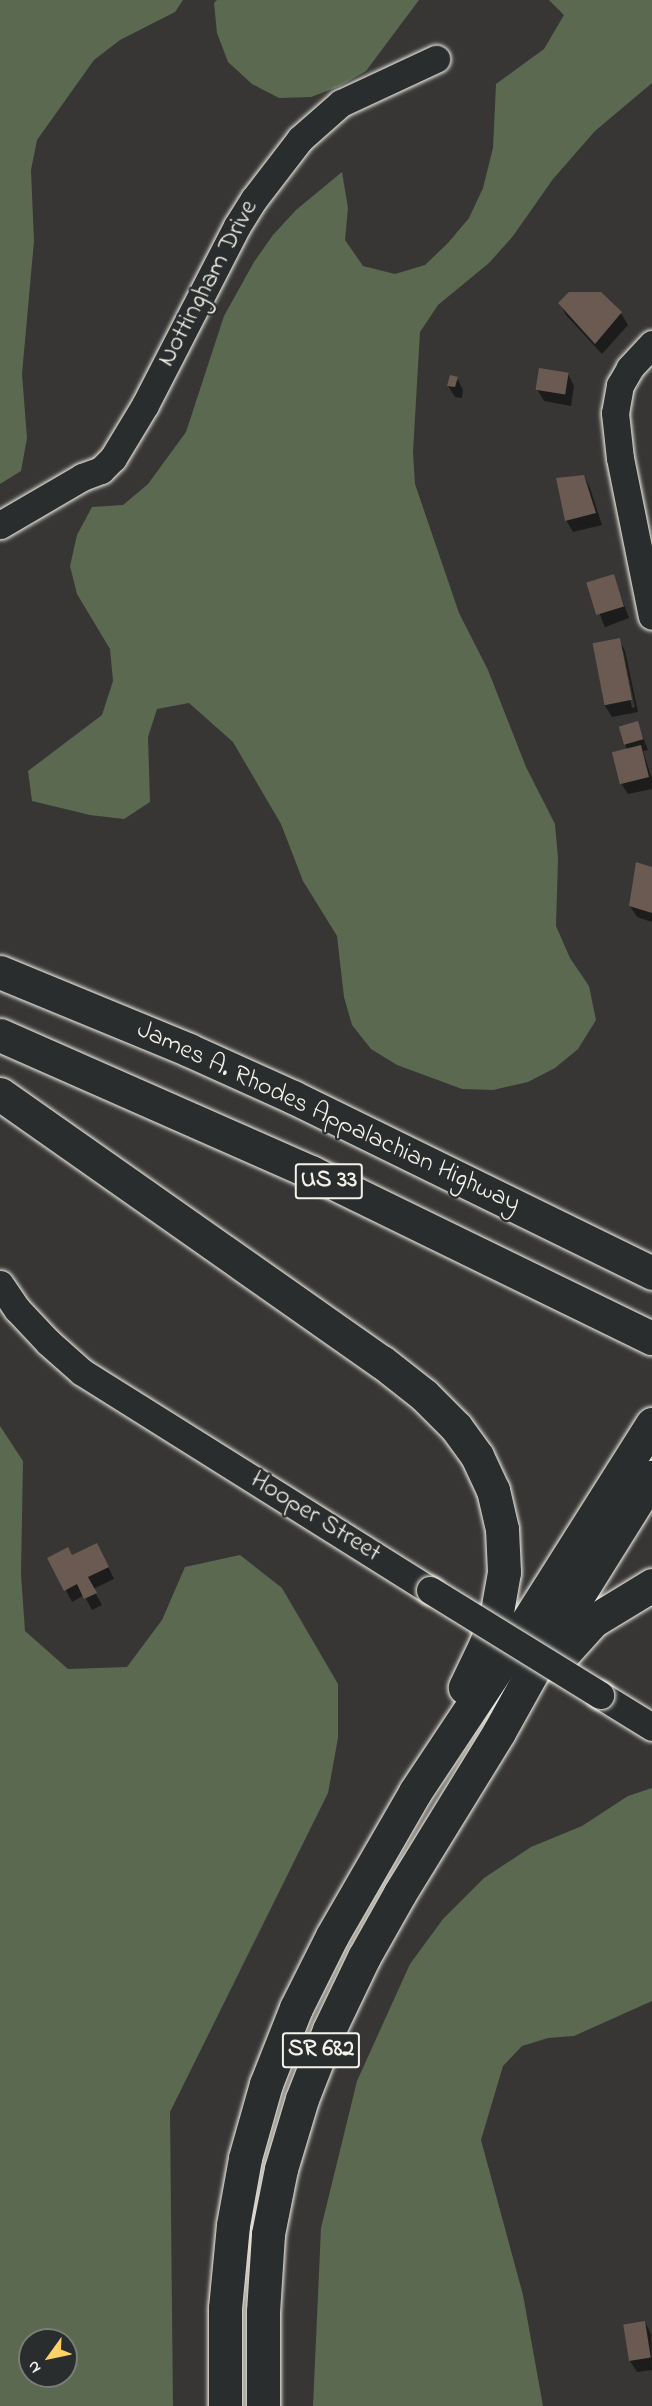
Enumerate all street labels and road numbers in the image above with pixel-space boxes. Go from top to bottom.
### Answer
street label: Nottingham Drive [152,195,266,373]
street label: James A. Rhodes Appalachian Highway [131,1015,525,1221]
road number: US 33 [294,1160,364,1202]
street label: Hooper Street [244,1466,386,1570]
road number: SR 682 [280,2029,362,2071]

